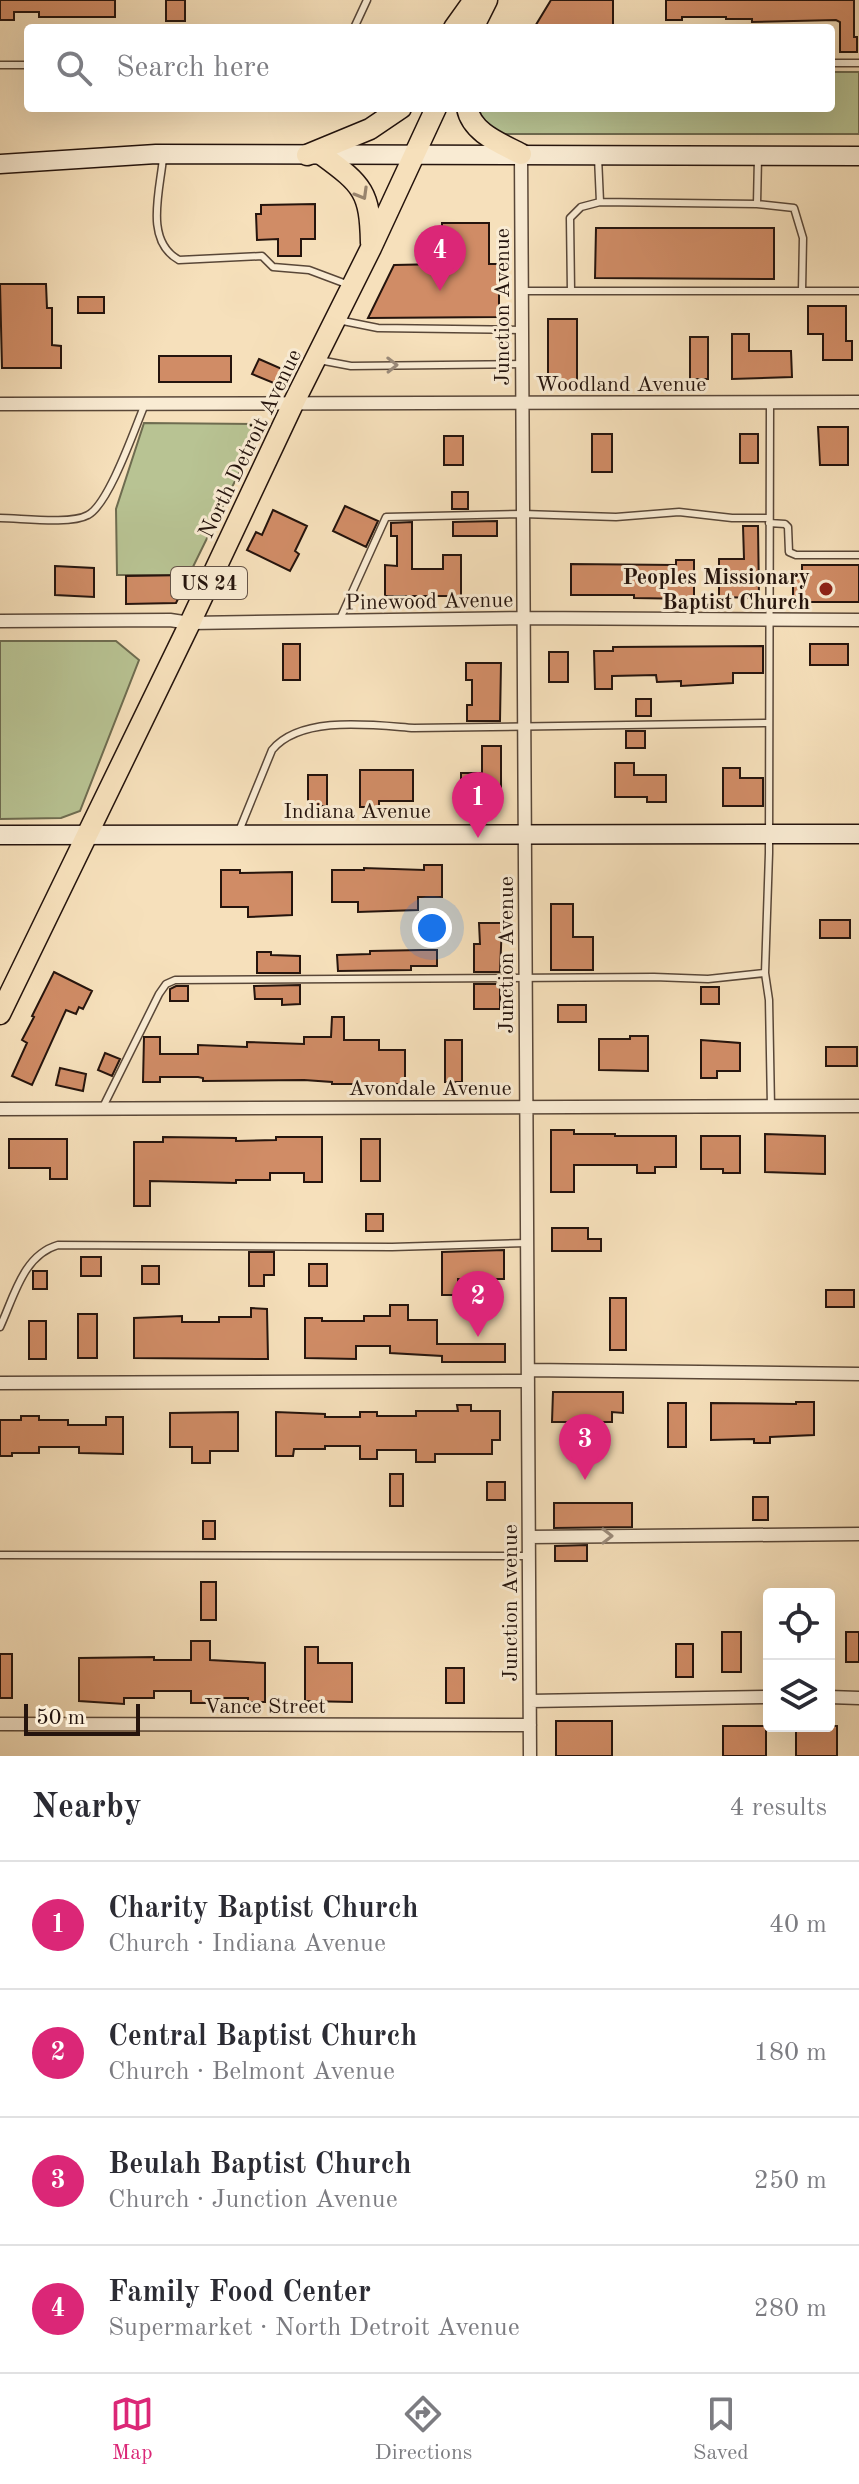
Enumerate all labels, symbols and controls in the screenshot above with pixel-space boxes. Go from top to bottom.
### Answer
search box [24,24,835,112]
icon: search [52,46,96,90]
text: Search here [116,53,270,83]
one-way arrow [352,185,368,200]
pin: 4 [414,225,466,291]
street label: Junction Avenue [492,228,514,386]
street label: North Detroit Avenue [195,346,306,542]
one-way arrow [386,356,399,374]
street label: Woodland Avenue [536,374,706,396]
road number: US 24 [171,567,247,599]
place label: Peoples Missionary Baptist Church [622,567,810,614]
marker: Peoples Missionary Baptist Church [817,580,835,598]
street label: Pinewood Avenue [345,590,513,614]
pin: 1 [452,772,504,838]
street label: Indiana Avenue [283,801,431,823]
street label: Junction Avenue [496,876,518,1034]
your location [412,908,452,948]
street label: Avondale Avenue [348,1078,512,1100]
pin: 2 [452,1271,504,1337]
pin: 3 [559,1414,611,1480]
street label: Junction Avenue [500,1524,522,1682]
one-way arrow [601,1527,614,1545]
map controls [763,1588,835,1732]
button: locate [763,1588,835,1660]
button: layers [763,1660,835,1732]
street label: Vance Street [204,1696,326,1718]
scale bar [24,1700,140,1736]
text: 50 m [36,1707,85,1729]
text: Nearby [32,1791,142,1825]
text: 4 results [729,1795,827,1821]
text: Charity Baptist Church [108,1894,419,1924]
text: 1 [50,1912,66,1938]
text: 40 m [769,1912,827,1938]
text: Church · Indiana Avenue [108,1931,386,1957]
text: Central Baptist Church [108,2022,417,2052]
text: 2 [50,2040,66,2066]
text: 180 m [754,2040,827,2066]
text: Church · Belmont Avenue [108,2059,395,2085]
text: Beulah Baptist Church [108,2150,411,2180]
text: 3 [50,2168,66,2194]
text: 250 m [754,2168,827,2194]
text: Church · Junction Avenue [108,2187,398,2213]
text: Family Food Center [108,2278,371,2308]
text: 4 [50,2296,66,2322]
text: 280 m [754,2296,827,2322]
text: Supermarket · North Detroit Avenue [108,2315,520,2341]
tab: Map [110,2392,154,2467]
tab: Directions [375,2392,472,2467]
tab: Saved [693,2392,749,2467]

